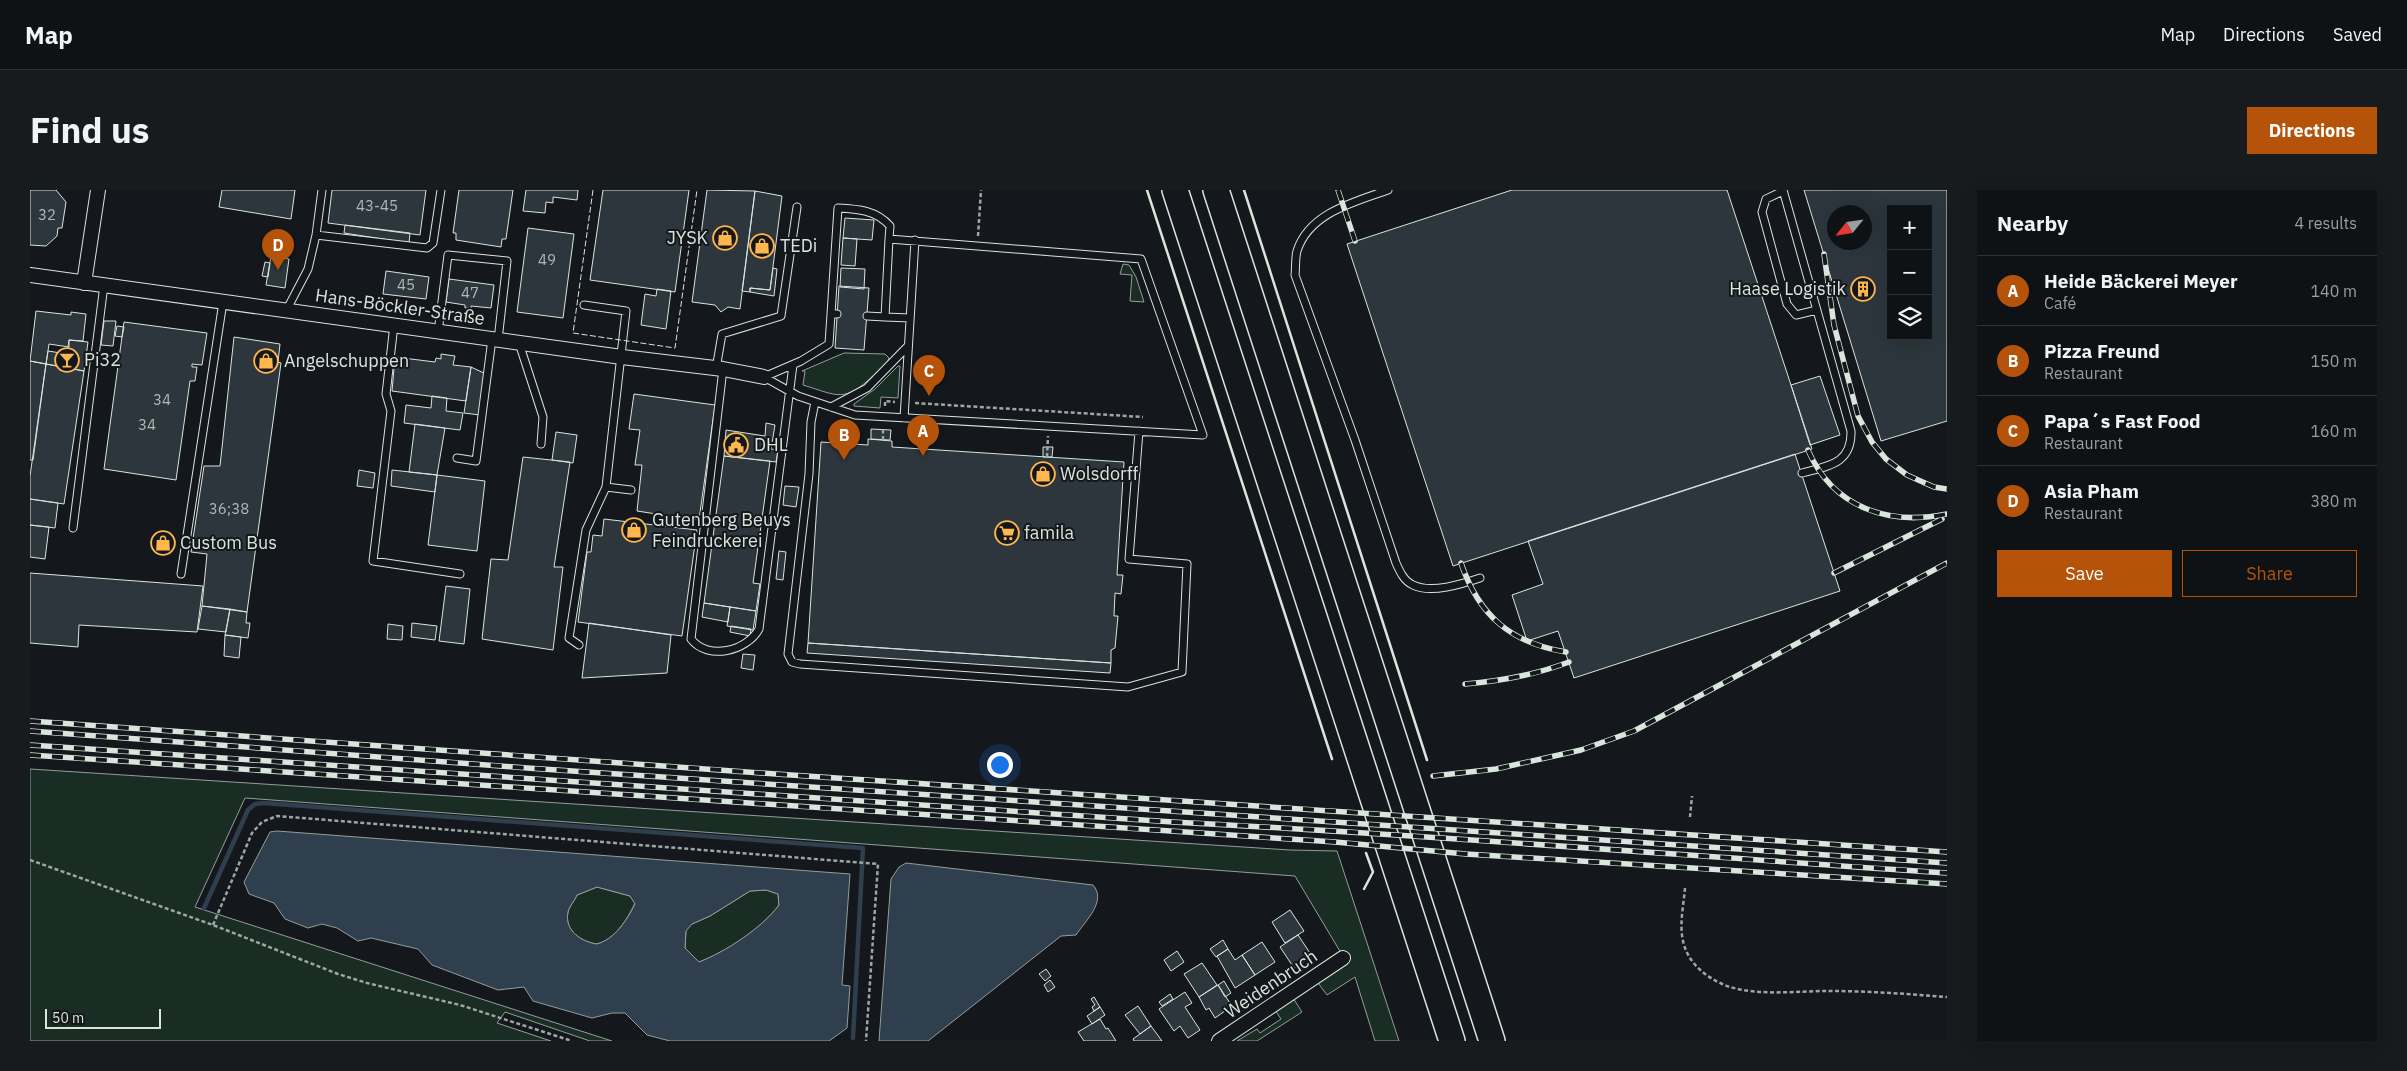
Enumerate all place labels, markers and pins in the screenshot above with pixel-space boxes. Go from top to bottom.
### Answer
shop icon: JYSK [712,225,738,251]
place label: JYSK [667,226,709,249]
pin: D [262,229,294,270]
shop icon: TEDi [749,233,775,259]
place label: TEDi [780,234,817,257]
building icon: Haase Logistik [1850,276,1876,302]
place label: Haase Logistik [1729,277,1847,300]
bar icon: Pi32 [54,347,80,373]
place label: Pi32 [84,348,121,371]
shop icon: Angelschuppen [253,348,279,374]
place label: Angelschuppen [284,349,409,372]
pin: C [913,355,945,396]
pin: A [907,415,939,456]
pin: B [828,419,860,460]
public building icon: DHL [723,432,749,458]
place label: DHL [754,433,788,456]
shop icon: Wolsdorff [1030,461,1056,487]
place label: Wolsdorff [1060,462,1139,485]
place label: Gutenberg Beuys Feindruckerei [652,508,791,552]
shop icon: Gutenberg Beuys Feindruckerei [621,517,647,543]
supermarket icon: famila [994,520,1020,546]
place label: famila [1024,521,1075,544]
shop icon: Custom Bus [150,530,176,556]
place label: Custom Bus [180,531,277,554]

